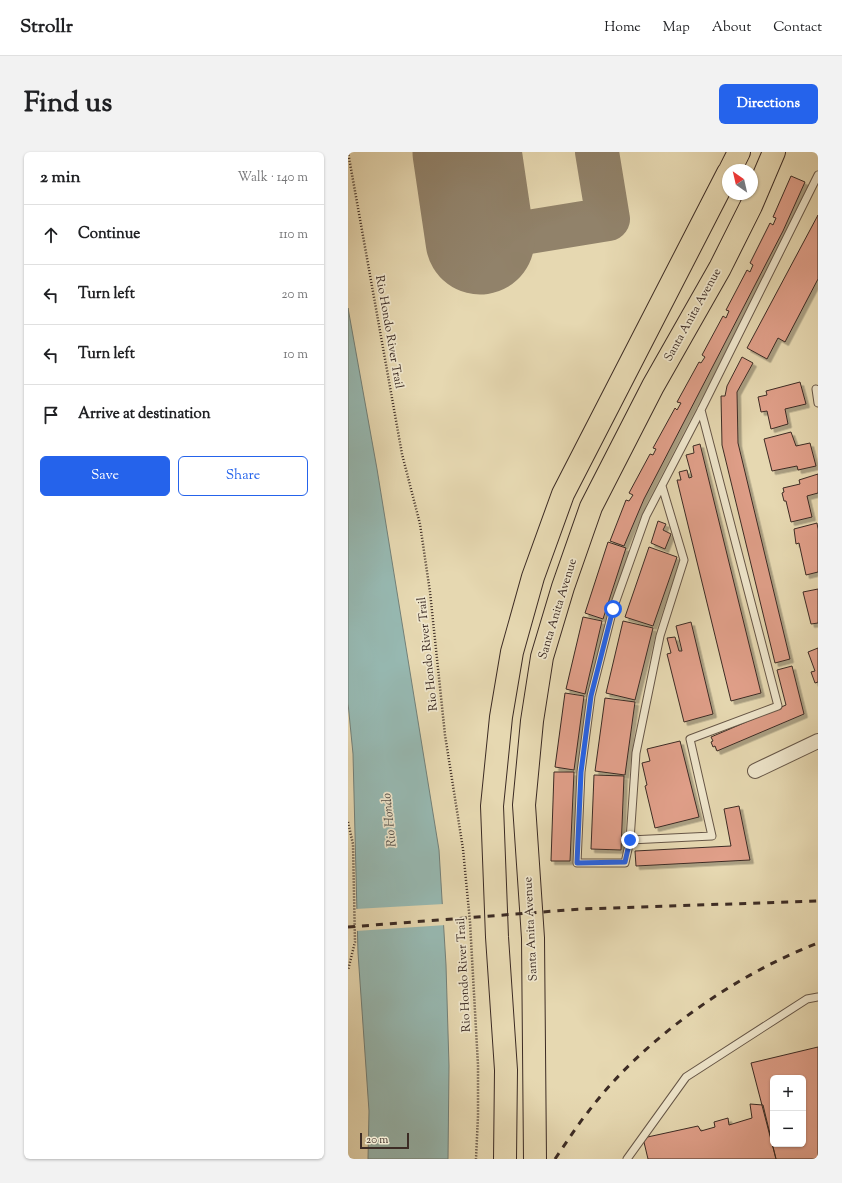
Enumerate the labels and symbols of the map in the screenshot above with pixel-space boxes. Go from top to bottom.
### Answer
north arrow [722,164,758,200]
street label: Santa Anita Avenue [660,265,726,365]
street label: Rio Hondo River Trail [370,274,408,391]
street label: Santa Anita Avenue [534,556,582,662]
street label: Rio Hondo River Trail [413,595,443,712]
route start [604,600,622,618]
water label: Rio Hondo [378,792,402,848]
route end [621,831,639,849]
street label: Santa Anita Avenue [519,876,543,982]
street label: Rio Hondo River Trail [452,917,476,1033]
scale bar [360,1131,409,1150]

